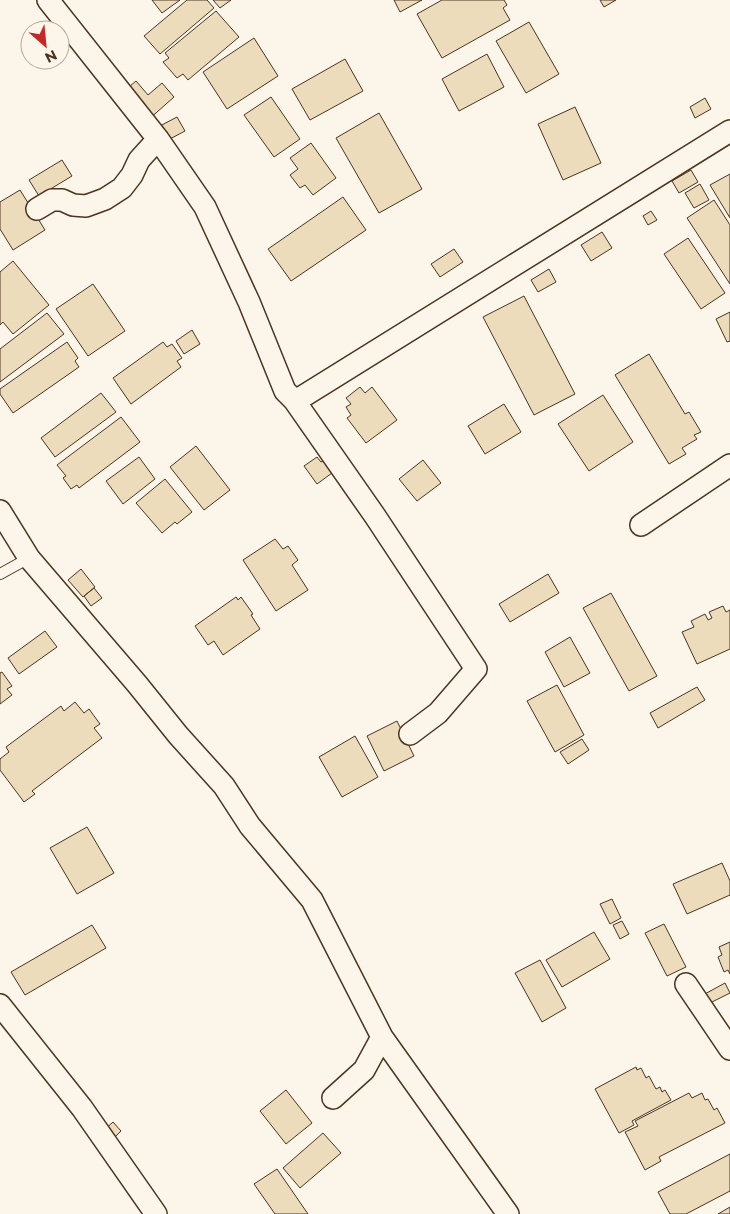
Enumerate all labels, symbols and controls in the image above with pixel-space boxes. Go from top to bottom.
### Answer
north arrow [20,20,70,70]
text: N [42,46,60,67]

